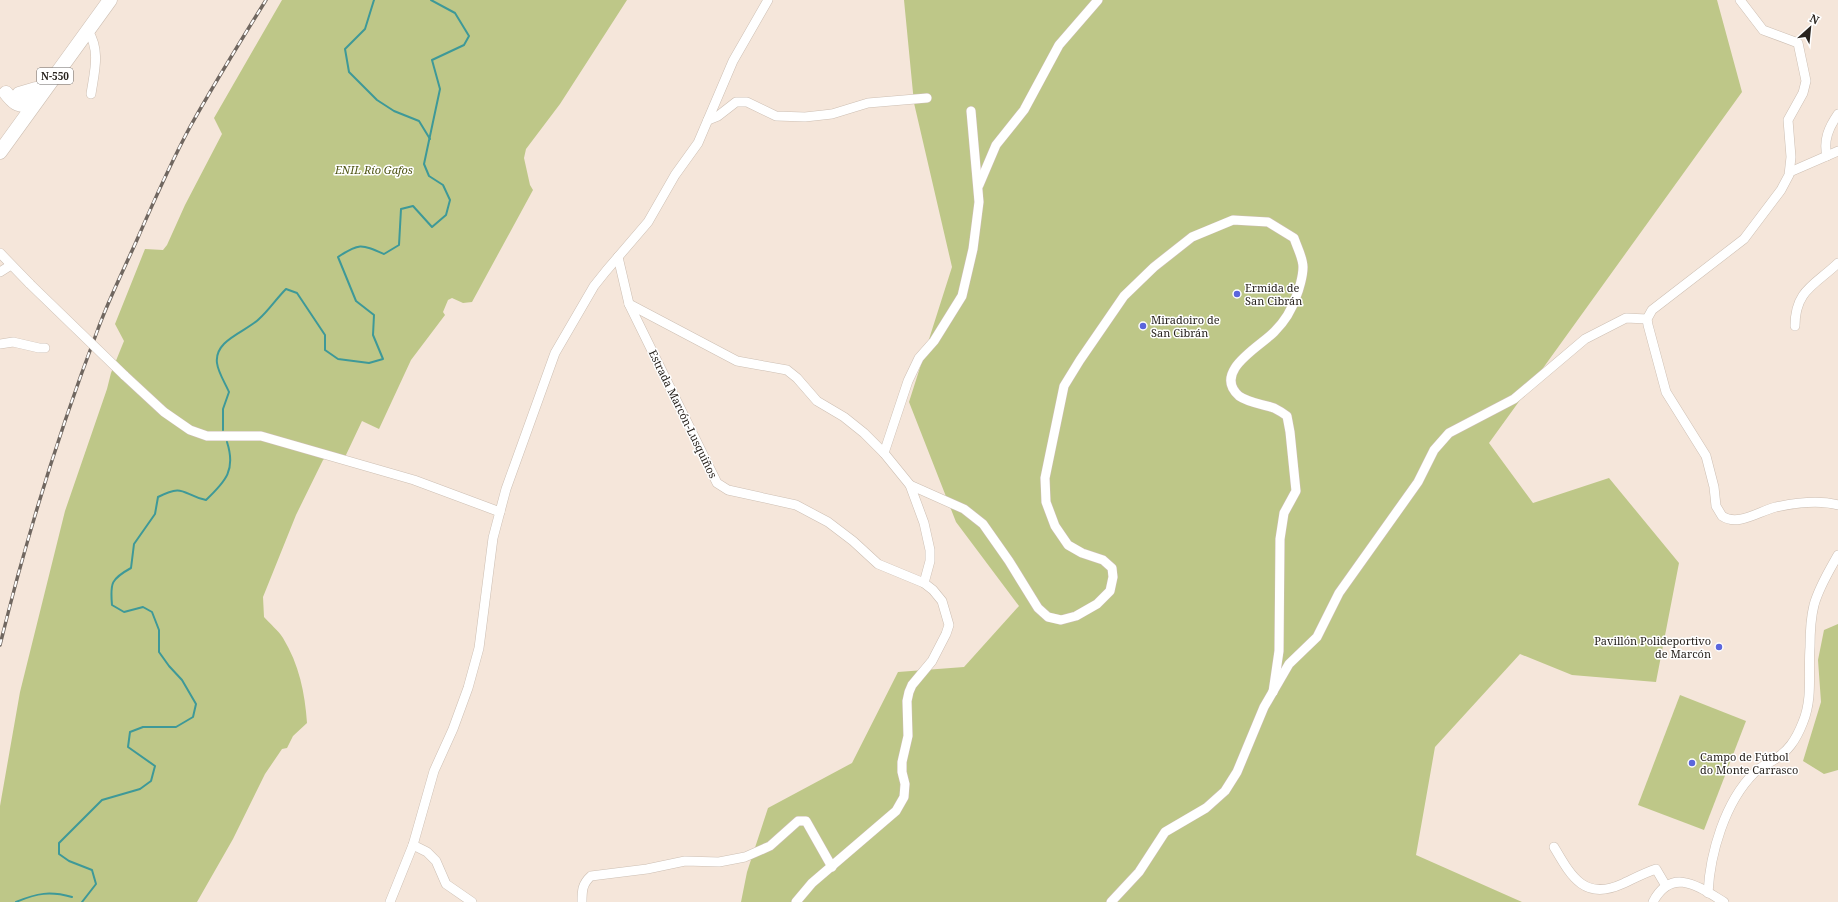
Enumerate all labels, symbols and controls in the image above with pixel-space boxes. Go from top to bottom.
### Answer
north arrow [1790,8,1830,48]
text: N [1807,10,1822,27]
road number: N-550 [37,68,73,84]
park label: ENIL Río Gafos [334,162,413,177]
place label: Ermida de San Cibrán [1245,280,1302,308]
marker: Ermida de San Cibrán [1232,289,1242,299]
place label: Miradoiro de San Cibrán [1151,312,1220,340]
marker: Miradoiro de San Cibrán [1138,321,1148,331]
street label: Estrada Marcón-Lusquiños [646,347,721,480]
place label: Pavillón Polideportivo de Marcón [1594,633,1711,661]
marker: Pavillón Polideportivo de Marcón [1714,642,1724,652]
place label: Campo de Fútbol do Monte Carrasco [1700,749,1798,777]
marker: Campo de Fútbol do Monte Carrasco [1687,758,1697,768]

